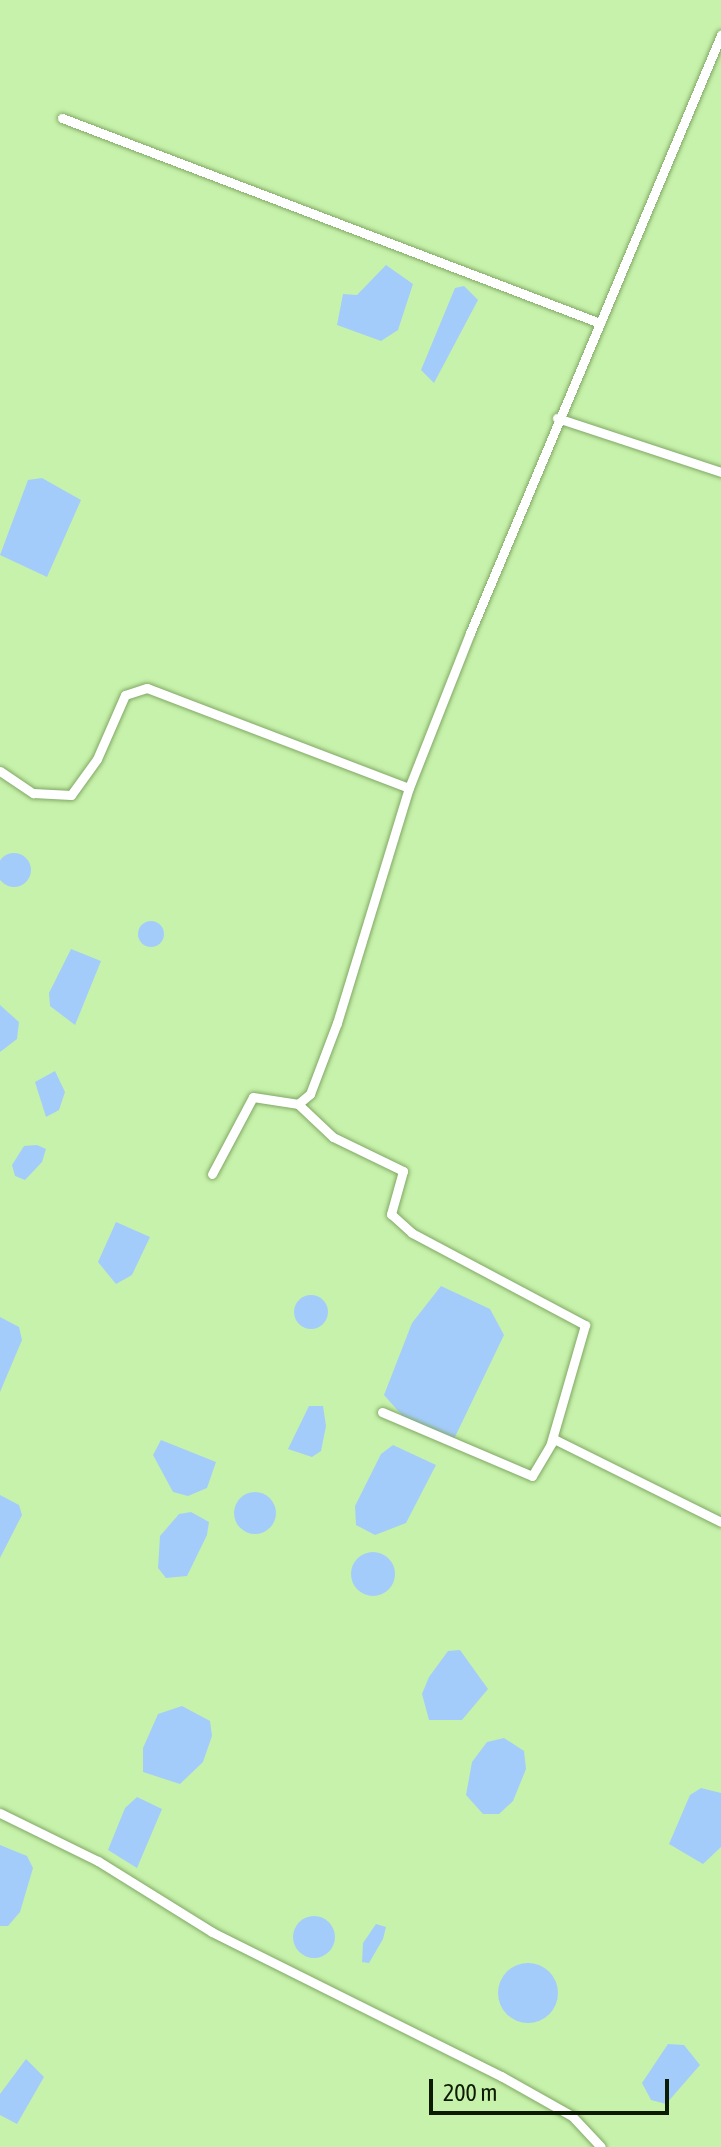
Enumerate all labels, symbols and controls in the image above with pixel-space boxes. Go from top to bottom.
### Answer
scale bar [433,2063,673,2113]
text: 200 m [443,2079,497,2106]

